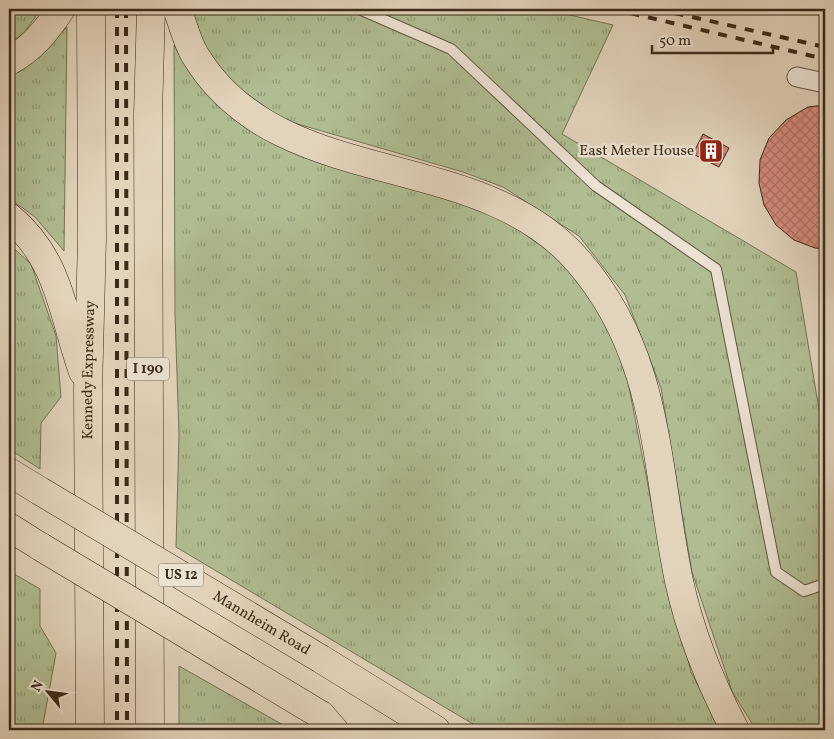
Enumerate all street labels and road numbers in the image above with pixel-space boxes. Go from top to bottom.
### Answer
street label: Kennedy Expressway [77,300,101,440]
road number: I 190 [127,358,169,380]
road number: US 12 [158,564,204,586]
street label: Mannheim Road [209,586,314,661]

